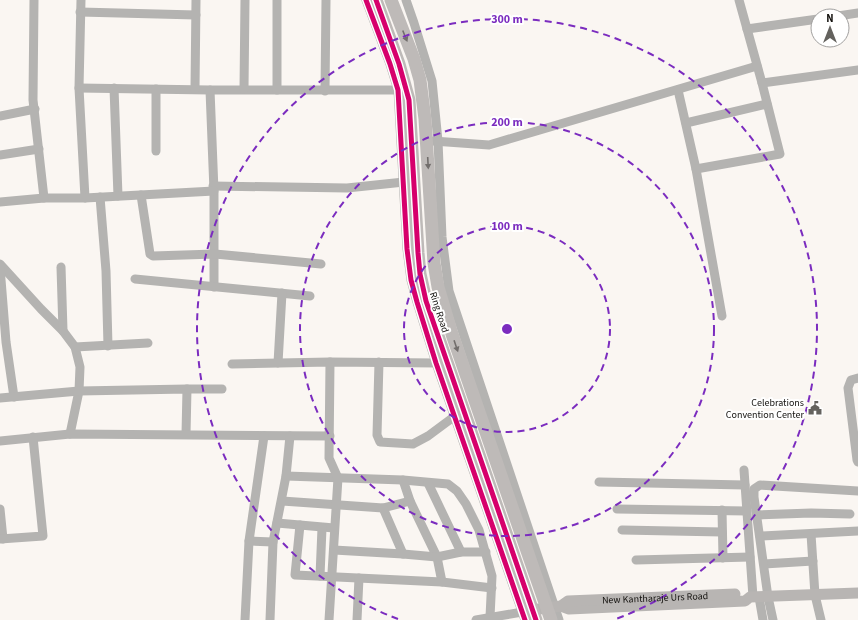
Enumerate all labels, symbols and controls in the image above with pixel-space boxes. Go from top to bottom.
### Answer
north arrow [810,8,850,48]
text: 300 m [491,11,523,28]
text: N [826,11,834,26]
one-way arrow [403,31,409,43]
text: 200 m [491,114,523,131]
one-way arrow [424,157,431,169]
text: 100 m [491,218,523,235]
street label: Ring Road [426,290,452,335]
centre of rings [500,322,514,336]
one-way arrow [453,340,459,352]
place label: Celebrations Convention Center [726,396,805,422]
public building icon: Celebrations Convention Center [807,400,823,416]
street label: New Kantharaje Urs Road [602,589,708,608]

